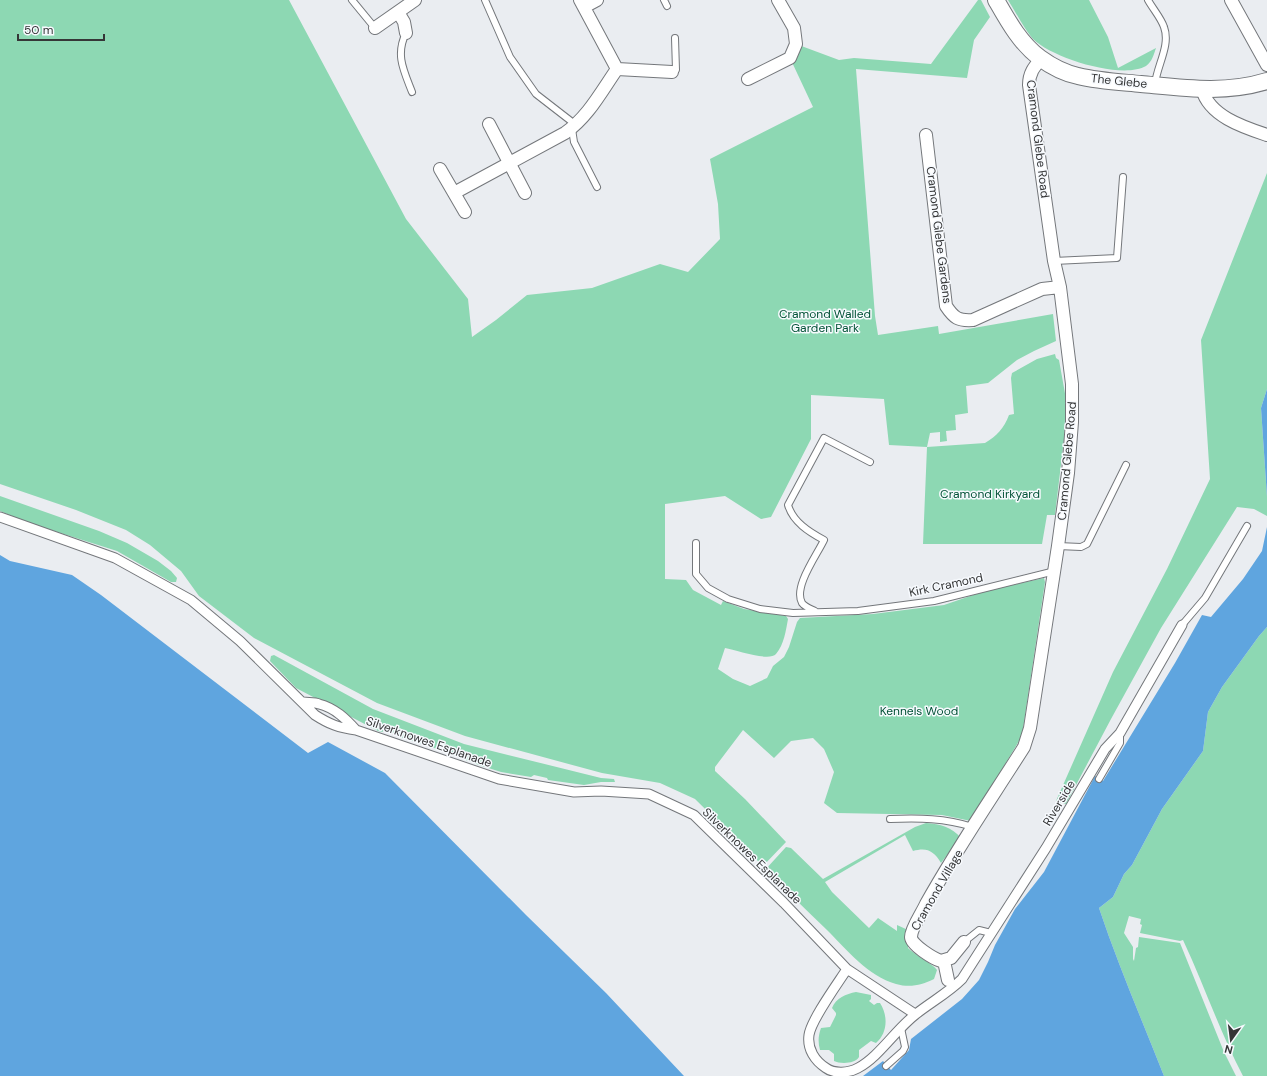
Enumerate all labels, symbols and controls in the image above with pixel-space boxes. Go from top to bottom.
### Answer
scale bar [18,16,104,42]
text: 50 m [24,22,53,38]
street label: The Glebe [1090,70,1148,92]
street label: Cramond Glebe Road [1023,79,1053,199]
street label: Cramond Glebe Gardens [923,165,955,305]
park label: Cramond Walled Garden Park [779,306,871,336]
street label: Cramond Glebe Road [1054,401,1080,521]
park label: Cramond Kirkyard [940,486,1040,502]
street label: Kirk Cramond [907,569,985,601]
park label: Kennels Wood [880,703,958,719]
street label: Silverknowes Esplanade [364,713,494,771]
street label: Riverside [1039,777,1079,829]
street label: Silverknowes Esplanade [699,804,805,908]
street label: Cramond Village [907,846,967,933]
north arrow [1211,1020,1251,1060]
text: N [1223,1042,1234,1057]

